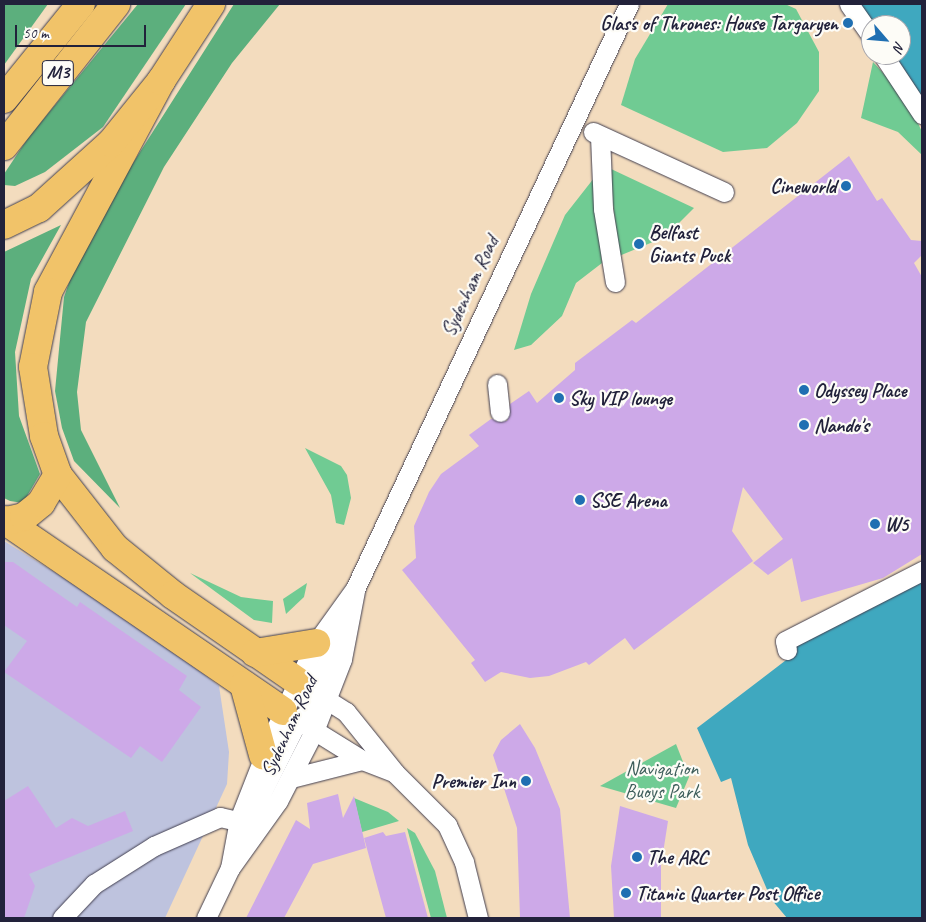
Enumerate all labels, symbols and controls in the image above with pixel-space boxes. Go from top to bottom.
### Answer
place label: Glass of Thrones: House Targaryen [600,11,838,35]
scale bar [18,15,149,47]
north arrow [861,15,911,65]
marker: Glass of Thrones: House Targaryen [842,17,854,29]
text: 50 m [23,24,49,43]
text: N [889,39,908,54]
road number: M3 [42,56,74,90]
place label: Cineworld [770,174,836,198]
marker: Cineworld [840,180,852,192]
place label: Belfast Giants Puck [649,220,730,267]
street label: Sydenham Road [436,232,504,340]
marker: Belfast Giants Puck [633,238,645,250]
place label: Odyssey Place [814,378,907,402]
marker: Odyssey Place [798,384,810,396]
place label: Sky VIP lounge [569,386,672,410]
marker: Sky VIP lounge [553,392,565,404]
place label: Nando's [814,413,869,437]
marker: Nando's [798,419,810,431]
place label: SSE Arena [590,488,667,512]
marker: SSE Arena [574,494,586,506]
place label: W5 [885,512,908,536]
marker: W5 [869,518,881,530]
street label: Sydenham Road [255,672,323,780]
park label: Navigation Buoys Park [624,756,700,803]
place label: Premier Inn [432,769,516,793]
marker: Premier Inn [520,775,532,787]
place label: The ARC [647,845,708,869]
marker: The ARC [631,851,643,863]
place label: Titanic Quarter Post Office [636,881,819,905]
marker: Titanic Quarter Post Office [620,887,632,899]

